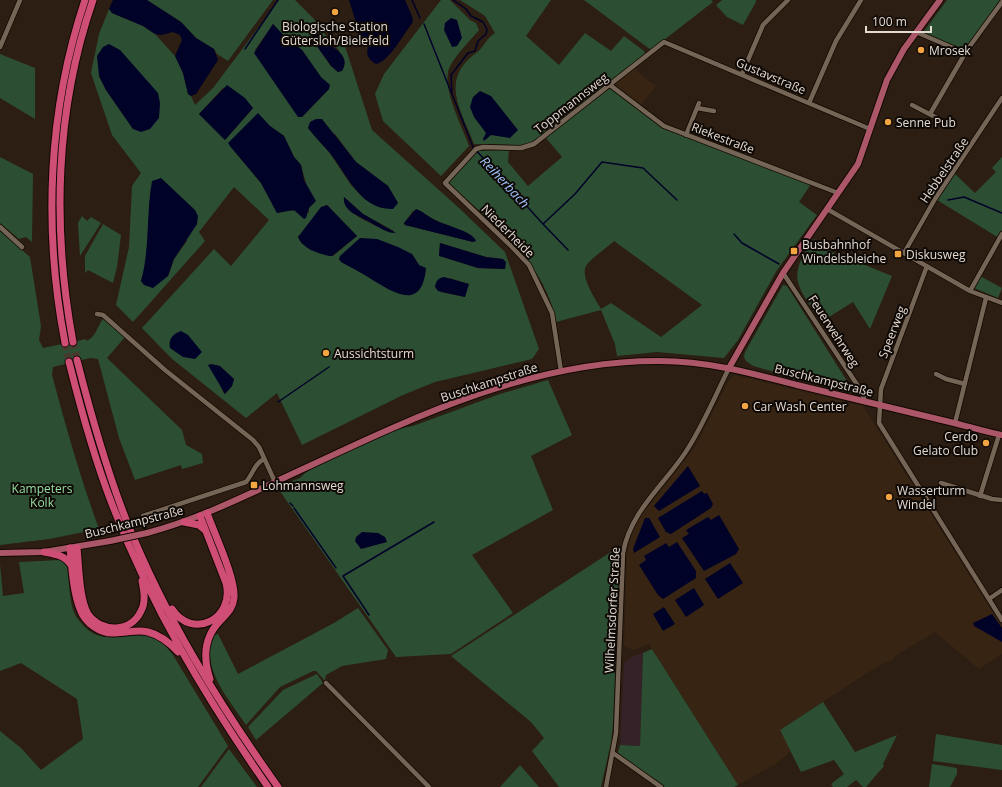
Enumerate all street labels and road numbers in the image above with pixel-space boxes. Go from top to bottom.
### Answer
street label: Gustavstraße [733,54,809,98]
street label: Toppmannsweg [531,69,612,137]
street label: Riekestraße [689,118,757,158]
street label: Hebbelstraße [916,134,972,206]
street label: Niederheide [478,201,539,262]
street label: Feuerwehrweg [804,292,864,371]
street label: Speerweg [874,303,910,361]
street label: Buschkampstraße [438,358,540,406]
street label: Buschkampstraße [773,360,875,401]
street label: Buschkampstraße [83,501,185,542]
street label: Wilhelmsdorfer Straße [600,546,624,673]

